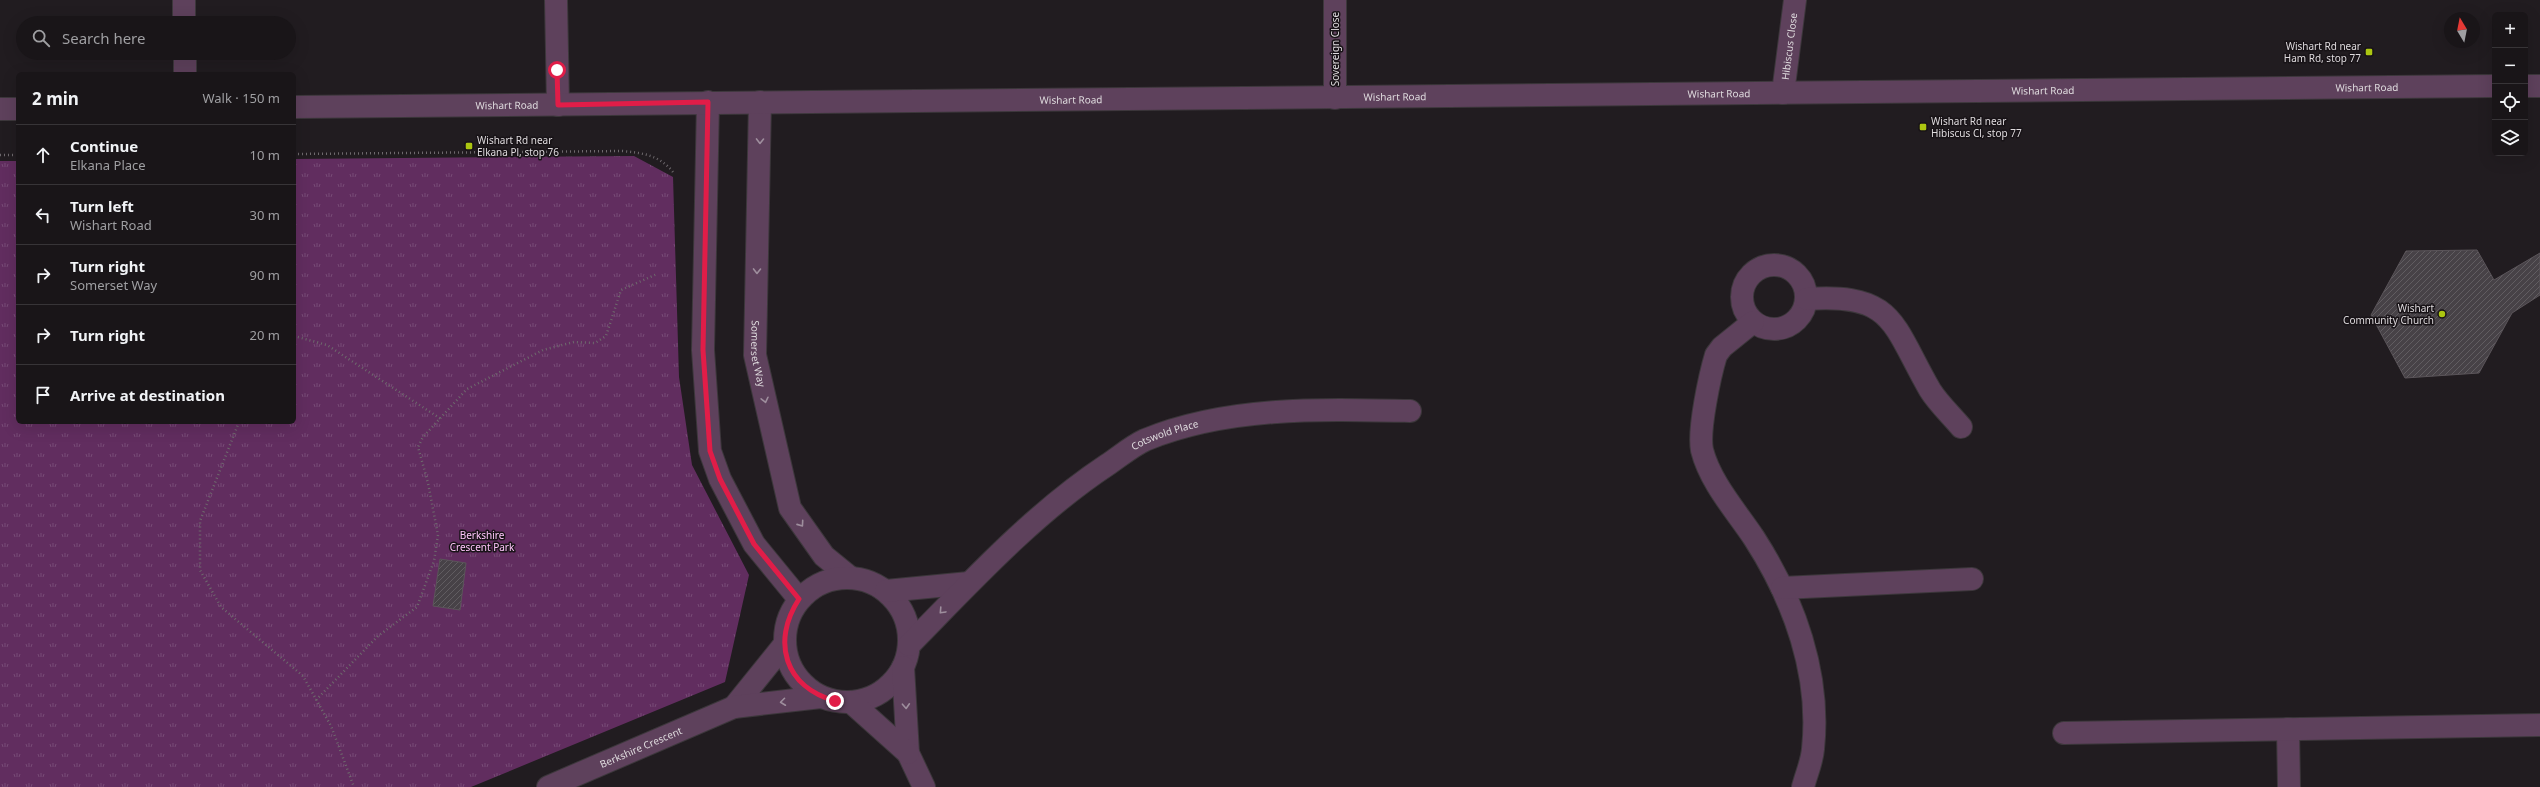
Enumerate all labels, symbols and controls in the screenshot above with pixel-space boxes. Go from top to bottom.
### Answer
street label: Sovereign Close [1328,11,1342,86]
street label: Hibiscus Close [1778,12,1800,81]
north arrow [2444,12,2480,48]
map controls [2492,12,2528,156]
button: + [2492,12,2528,48]
search box [16,16,296,60]
icon: search [30,27,52,49]
text: Search here [62,28,145,48]
place label: Wishart Rd near Ham Rd, stop 77 [2284,39,2361,65]
marker: Wishart Rd near Ham Rd, stop 77 [2364,47,2374,57]
button: − [2492,48,2528,84]
route start [548,61,566,79]
street label: Wishart Road [2335,80,2398,95]
street label: Wishart Road [2011,83,2074,98]
button: locate [2492,84,2528,120]
street label: Wishart Road [1687,86,1750,101]
text: 2 min [32,87,79,110]
text: Walk · 150 m [202,89,280,107]
street label: Wishart Road [1363,89,1426,104]
street label: Wishart Road [1039,92,1103,107]
street label: Wishart Road [475,98,539,112]
place label: Wishart Rd near Hibiscus Cl, stop 77 [1931,114,2022,140]
button: layers [2492,120,2528,156]
marker: Wishart Rd near Hibiscus Cl, stop 77 [1918,122,1928,132]
place label: Wishart Rd near Elkana Pl, stop 76 [477,133,559,159]
text: Continue [70,136,138,156]
one-way arrow [755,138,764,144]
marker: Wishart Rd near Elkana Pl, stop 76 [464,141,474,151]
icon: ahead [32,144,54,166]
text: 10 m [250,146,280,164]
text: Elkana Place [70,156,146,174]
text: Turn left [70,196,134,216]
icon: left [32,204,54,226]
text: 30 m [250,206,280,224]
text: Wishart Road [70,216,152,234]
text: Turn right [70,256,145,276]
icon: right [32,264,54,286]
text: 90 m [250,266,280,284]
one-way arrow [753,268,761,274]
text: Somerset Way [70,276,157,294]
place label: Wishart Community Church [2343,301,2434,327]
marker: Wishart Community Church [2437,309,2447,319]
street label: Somerset Way [748,320,769,389]
icon: right [32,324,54,346]
text: Turn right [70,325,145,345]
text: 20 m [250,326,280,344]
icon: arrive [32,384,54,406]
text: Arrive at destination [70,385,225,405]
one-way arrow [761,397,769,403]
street label: Cotswold Place [1128,416,1200,453]
one-way arrow [796,520,804,527]
park label: Berkshire Crescent Park [450,528,515,554]
one-way arrow [939,606,947,614]
route end [826,692,844,710]
one-way arrow [780,697,786,706]
one-way arrow [901,703,910,709]
street label: Berkshire Crescent [597,723,684,771]

